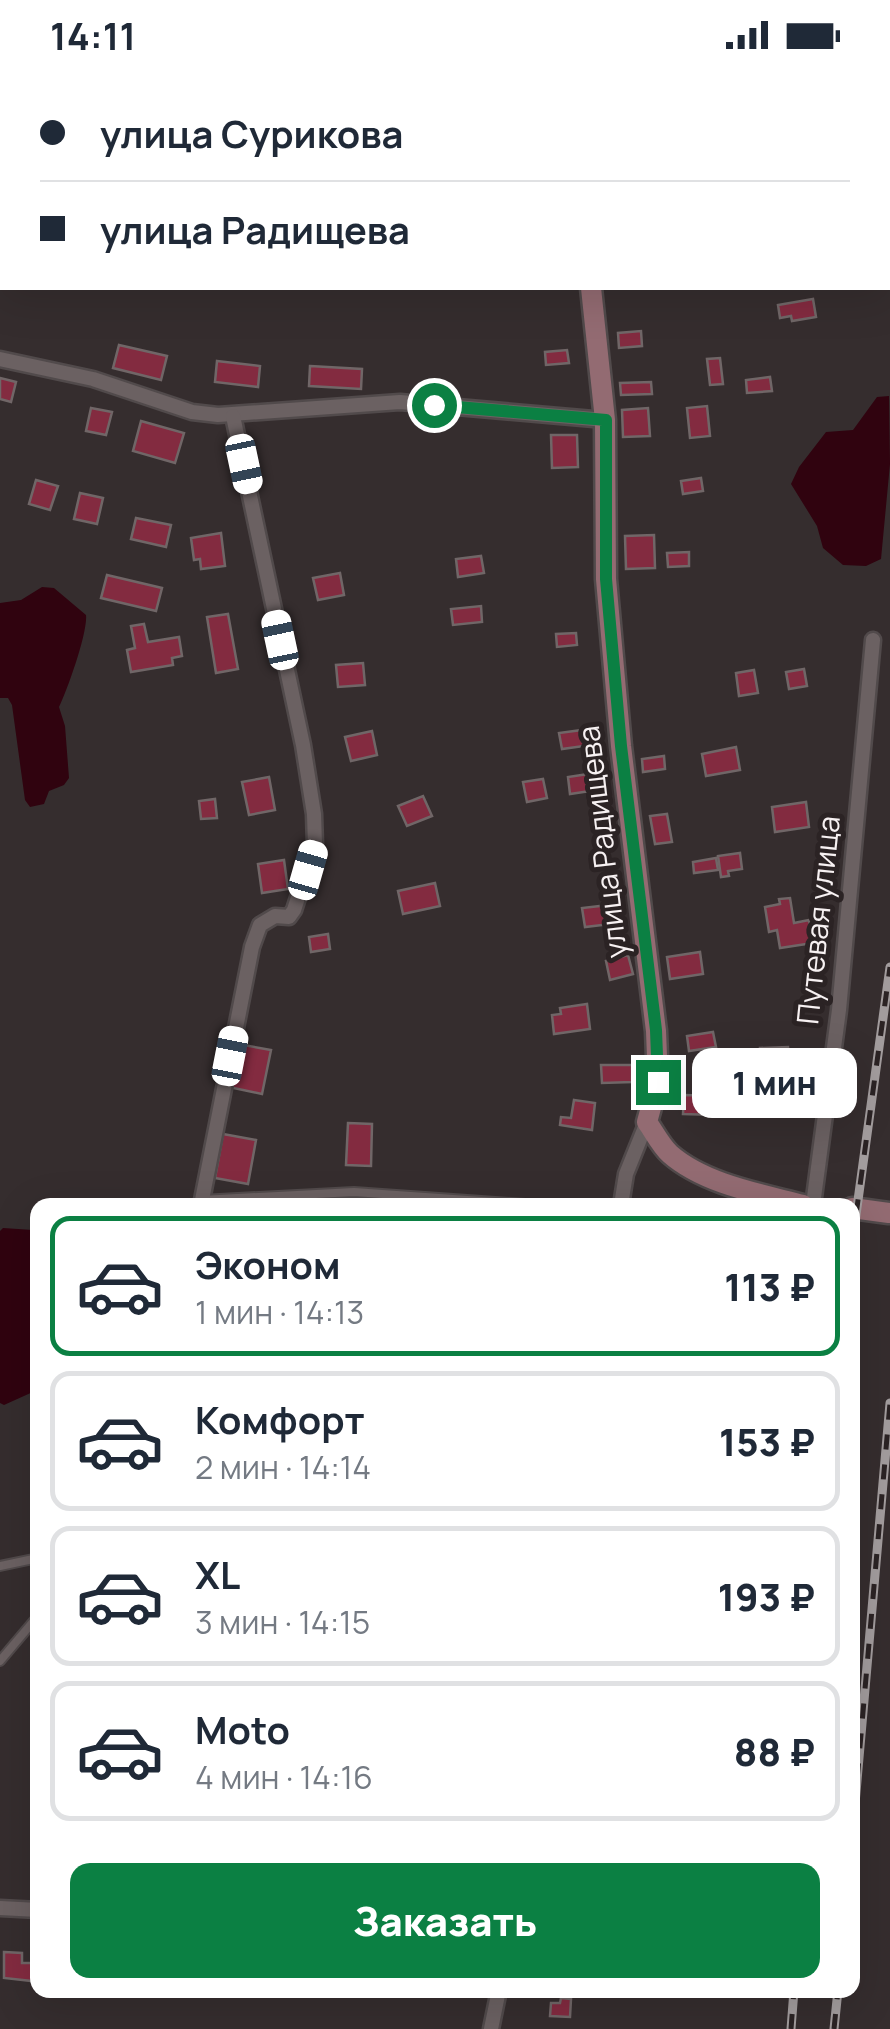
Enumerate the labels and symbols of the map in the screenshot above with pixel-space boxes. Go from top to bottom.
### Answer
route start [412,383,457,428]
car [223,432,265,496]
car [259,608,301,672]
street label: улица Радищева [567,724,636,961]
street label: Путевая улица [786,814,849,1026]
car [285,837,331,903]
car [210,1024,250,1088]
callout: 1 мин [693,1047,858,1117]
route end [636,1060,681,1105]

